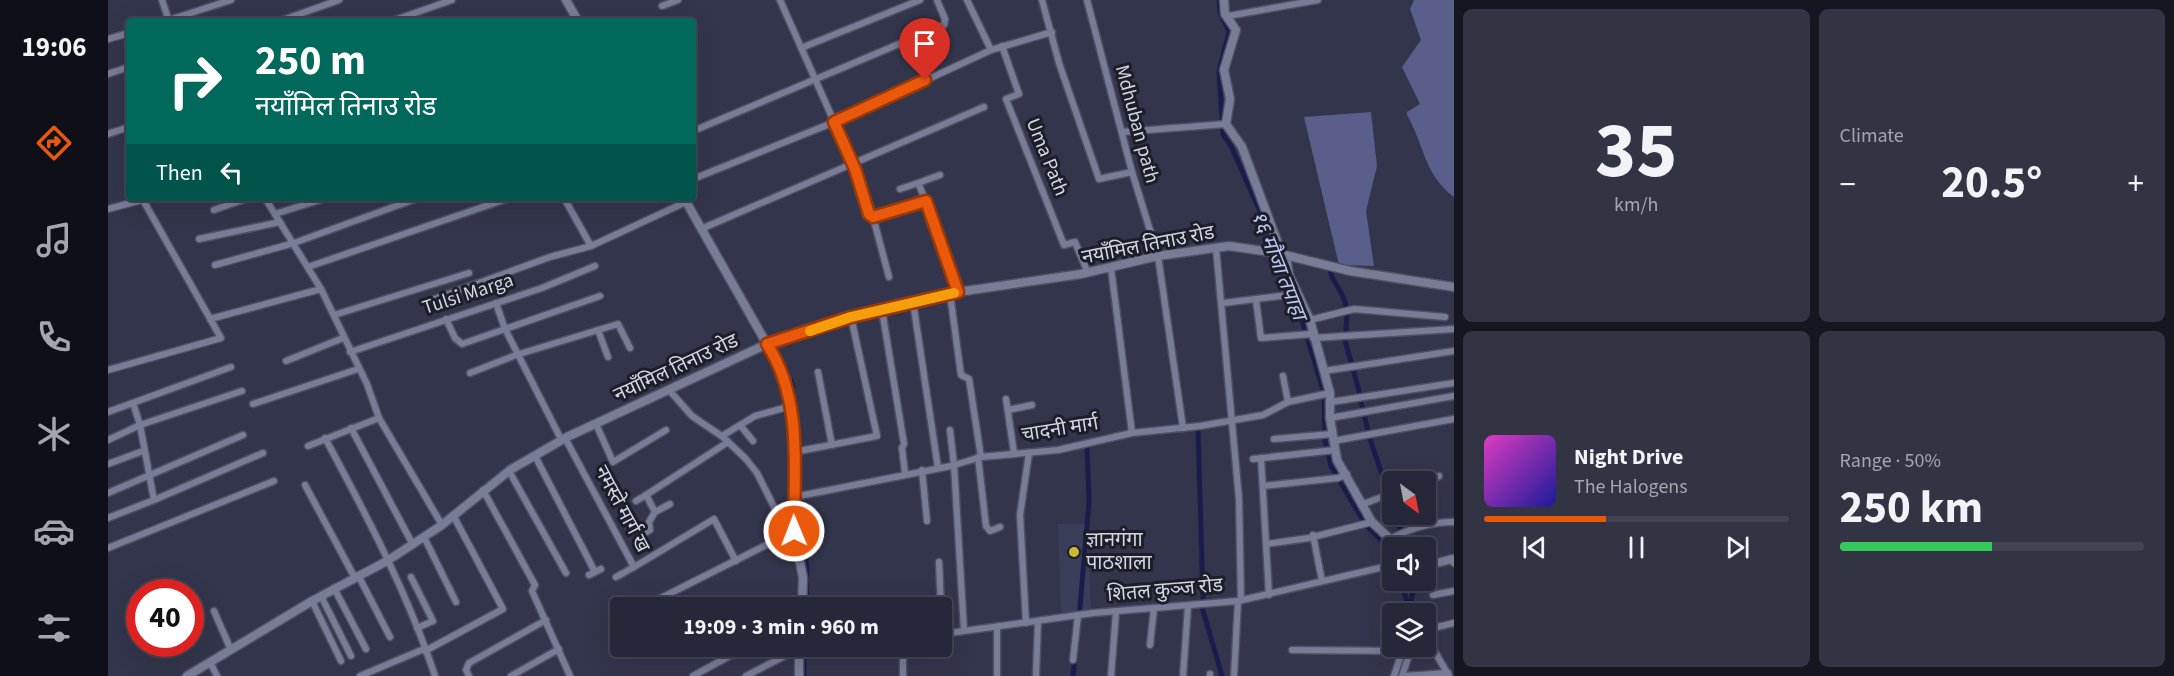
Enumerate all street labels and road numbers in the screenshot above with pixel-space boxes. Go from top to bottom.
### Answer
street label: Mdhuban path [1108,62,1166,186]
street label: Uma Path [1019,114,1075,200]
street label: नयाँमिल तिनाउ रोड [1079,218,1217,272]
street label: Tulsi Marga [419,266,517,322]
street label: नयाँमिल तिनाउ रोड [609,327,743,409]
street label: चादनी मार्ग [1020,409,1101,449]
street label: नमस्ते मार्ग ख [587,460,657,558]
street label: शितल कुञ्ज रोड [1106,571,1224,609]

